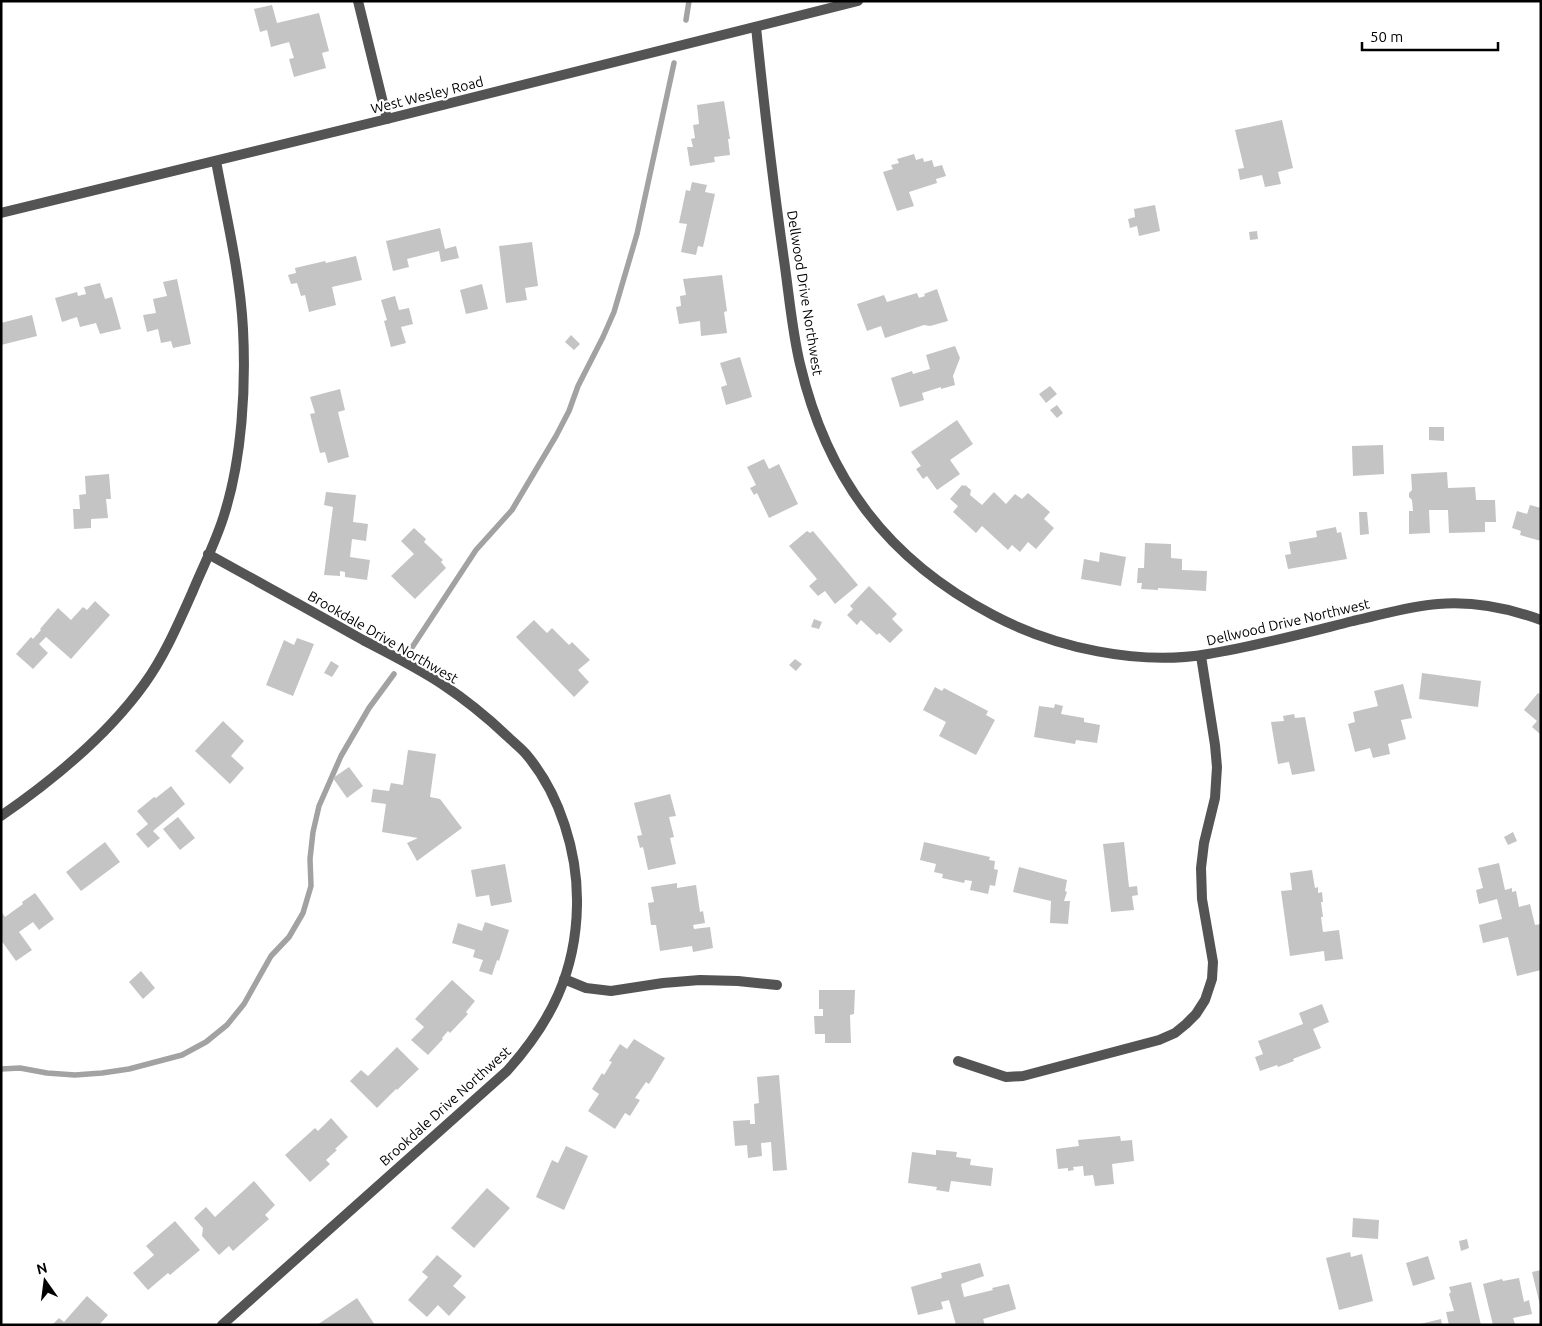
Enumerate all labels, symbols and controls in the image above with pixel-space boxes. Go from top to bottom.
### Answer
scale bar [1362,20,1498,52]
text: 50 m [1370,28,1403,45]
street label: West Wesley Road [369,73,485,117]
street label: Dellwood Drive Northwest [784,209,826,377]
street label: Brookdale Drive Northwest [305,587,461,687]
street label: Dellwood Drive Northwest [1205,595,1372,649]
street label: Brookdale Drive Northwest [376,1043,514,1169]
north arrow [20,1256,70,1306]
text: N [35,1259,49,1277]

